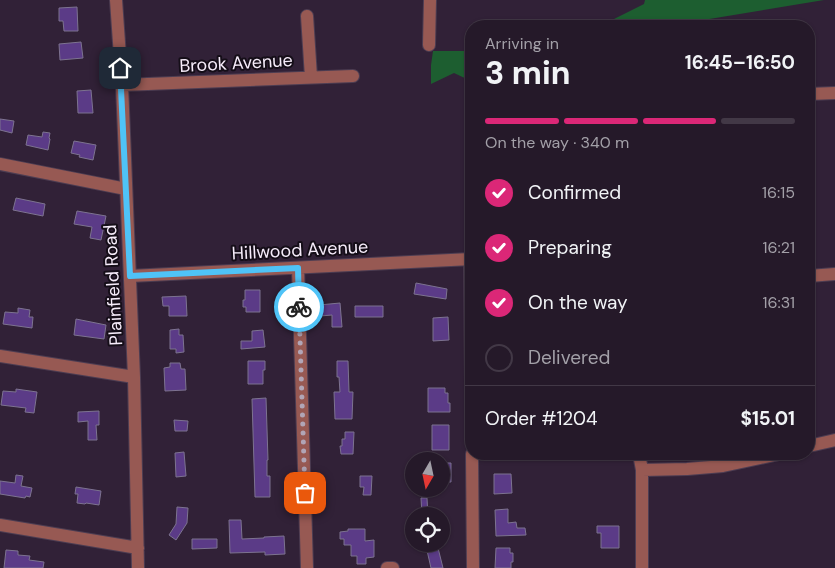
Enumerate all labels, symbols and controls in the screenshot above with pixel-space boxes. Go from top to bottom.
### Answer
text: Arriving in [485,33,559,54]
pin [99,47,141,89]
street label: Brook Avenue [179,48,293,78]
text: 16:45–16:50 [685,50,795,75]
text: 3 min [485,52,570,94]
icon: home [106,54,134,82]
text: On the way · 340 m [485,132,629,153]
icon: check [485,179,513,207]
text: Confirmed [528,180,621,205]
text: 16:15 [762,182,795,203]
street label: Plainfield Road [98,224,128,346]
street label: Hillwood Avenue [231,234,369,266]
icon: check [485,234,513,262]
text: Preparing [528,235,612,260]
text: 16:21 [763,237,795,258]
courier [274,282,324,332]
icon: check [485,289,513,317]
text: On the way [528,290,628,315]
text: 16:31 [763,292,795,313]
icon: bike [285,293,313,321]
text: Delivered [528,345,610,370]
text: Order #1204 [485,406,598,431]
text: $15.01 [740,406,795,431]
north arrow [405,452,450,498]
map controls [405,452,450,552]
pin [284,472,326,514]
icon: bag [291,479,319,507]
button: locate [405,507,450,552]

